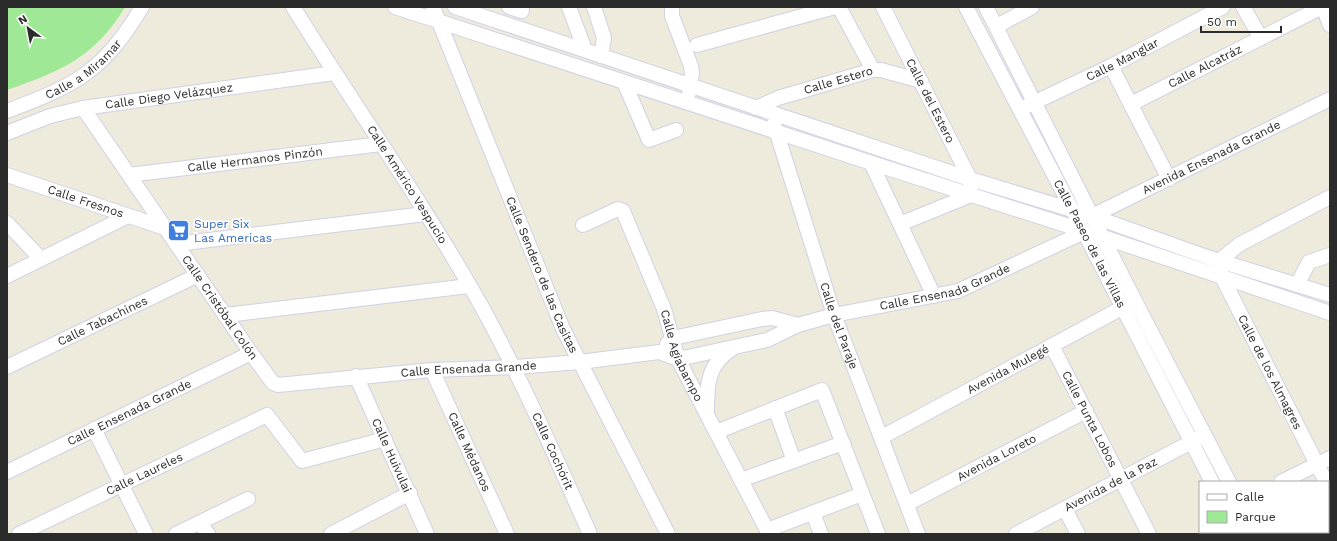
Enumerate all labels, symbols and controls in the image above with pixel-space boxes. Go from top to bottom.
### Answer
north arrow [8,8,48,48]
scale bar [1201,8,1281,34]
text: N [16,12,30,28]
text: 50 m [1207,15,1237,29]
street label: Calle Manglar [1084,35,1161,84]
street label: Calle a Miramar [43,37,124,102]
street label: Calle Alcatráz [1166,42,1244,91]
street label: Calle del Estero [903,56,958,145]
street label: Calle Estero [802,63,874,97]
street label: Calle Diego Velázquez [104,80,234,112]
street label: Avenida Ensenada Grande [1140,117,1283,197]
street label: Calle Américo Vespucio [364,123,450,246]
street label: Calle Hermanos Pinzón [187,144,324,175]
street label: Calle Paseo de las Villas [1051,177,1129,310]
street label: Calle Fresnos [46,182,125,221]
street label: Calle Sendero de las Casitas [503,194,581,355]
place label: Super Six Las Americas [194,217,272,245]
supermarket icon: Super Six Las Americas [166,218,192,244]
street label: Calle Cristóbal Colón [179,253,261,363]
street label: Calle Ensenada Grande [878,261,1012,313]
street label: Calle del Paraje [817,281,861,371]
street label: Calle Tabachines [55,293,150,349]
street label: Calle Agiabampo [658,308,706,404]
street label: Calle de los Almagres [1235,312,1305,432]
street label: Avenida Mulegé [965,341,1051,397]
street label: Calle Ensenada Grande [400,358,537,380]
street label: Calle Punta Lobos [1059,368,1120,469]
street label: Calle Ensenada Grande [65,376,194,449]
street label: Calle Médanos [445,410,494,494]
street label: Calle Cochórit [529,410,576,492]
street label: Calle Huivulai [369,416,414,495]
street label: Avenida Loreto [955,431,1039,484]
street label: Calle Laureles [104,450,185,498]
street label: Avenida de la Paz [1062,454,1160,514]
legend [1199,481,1329,533]
text: Calle [1235,490,1264,504]
text: Parque [1235,510,1276,524]

